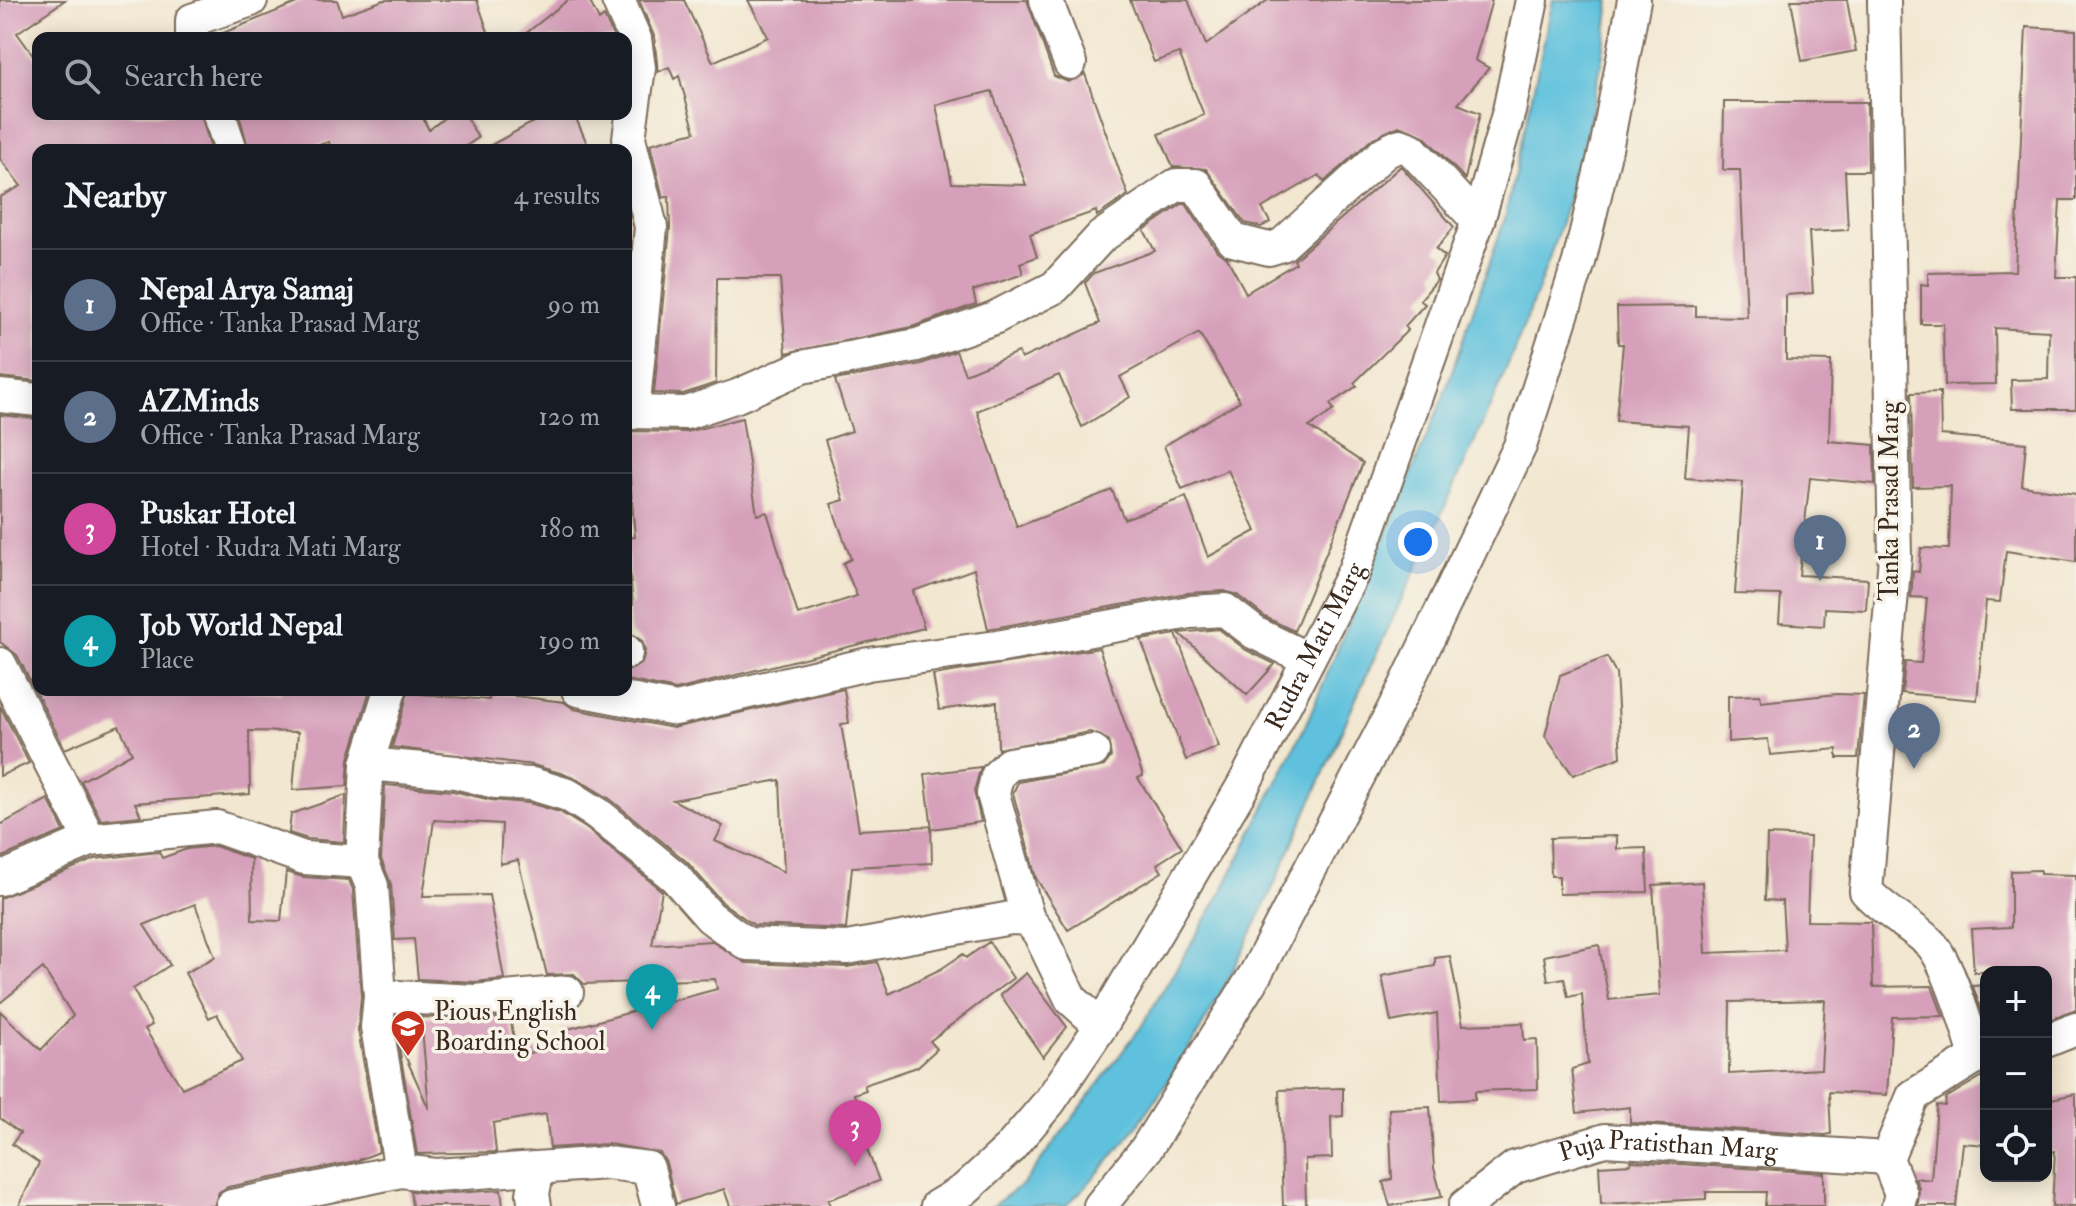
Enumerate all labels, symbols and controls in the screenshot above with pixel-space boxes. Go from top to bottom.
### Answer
search box [32,32,632,120]
icon: search [60,54,104,98]
text: Search here [124,58,263,95]
text: Nearby [64,175,166,218]
text: 4 results [514,180,600,212]
text: Nepal Arya Samaj [140,271,354,308]
text: 1 [85,289,95,321]
text: 90 m [548,289,600,321]
text: Office · Tanka Prasad Marg [140,308,420,340]
text: AZMinds [140,383,259,420]
street label: Tanka Prasad Marg [1874,400,1906,601]
text: 2 [83,401,97,433]
text: 120 m [539,401,600,433]
text: Office · Tanka Prasad Marg [140,420,420,452]
text: Puskar Hotel [140,495,296,532]
text: 3 [85,513,95,545]
text: 180 m [540,513,600,545]
pin: 1 [1794,515,1846,581]
your location [1398,522,1438,562]
text: Hotel · Rudra Mati Marg [140,532,401,564]
street label: Rudra Mati Marg [1258,557,1372,736]
text: Job World Nepal [140,607,343,644]
text: 4 [83,625,97,657]
text: 190 m [539,625,600,657]
text: Place [140,644,194,676]
pin: 2 [1888,703,1940,769]
pin: 4 [626,964,678,1030]
map controls [1980,966,2052,1182]
button: + [1980,966,2052,1038]
place label: Pious English Boarding School [434,996,606,1058]
school or university icon: Pious English Boarding School [389,1008,427,1058]
button: − [1980,1038,2052,1110]
pin: 3 [829,1100,881,1166]
button: locate [1980,1110,2052,1182]
street label: Puja Pratisthan Marg [1555,1124,1780,1169]

